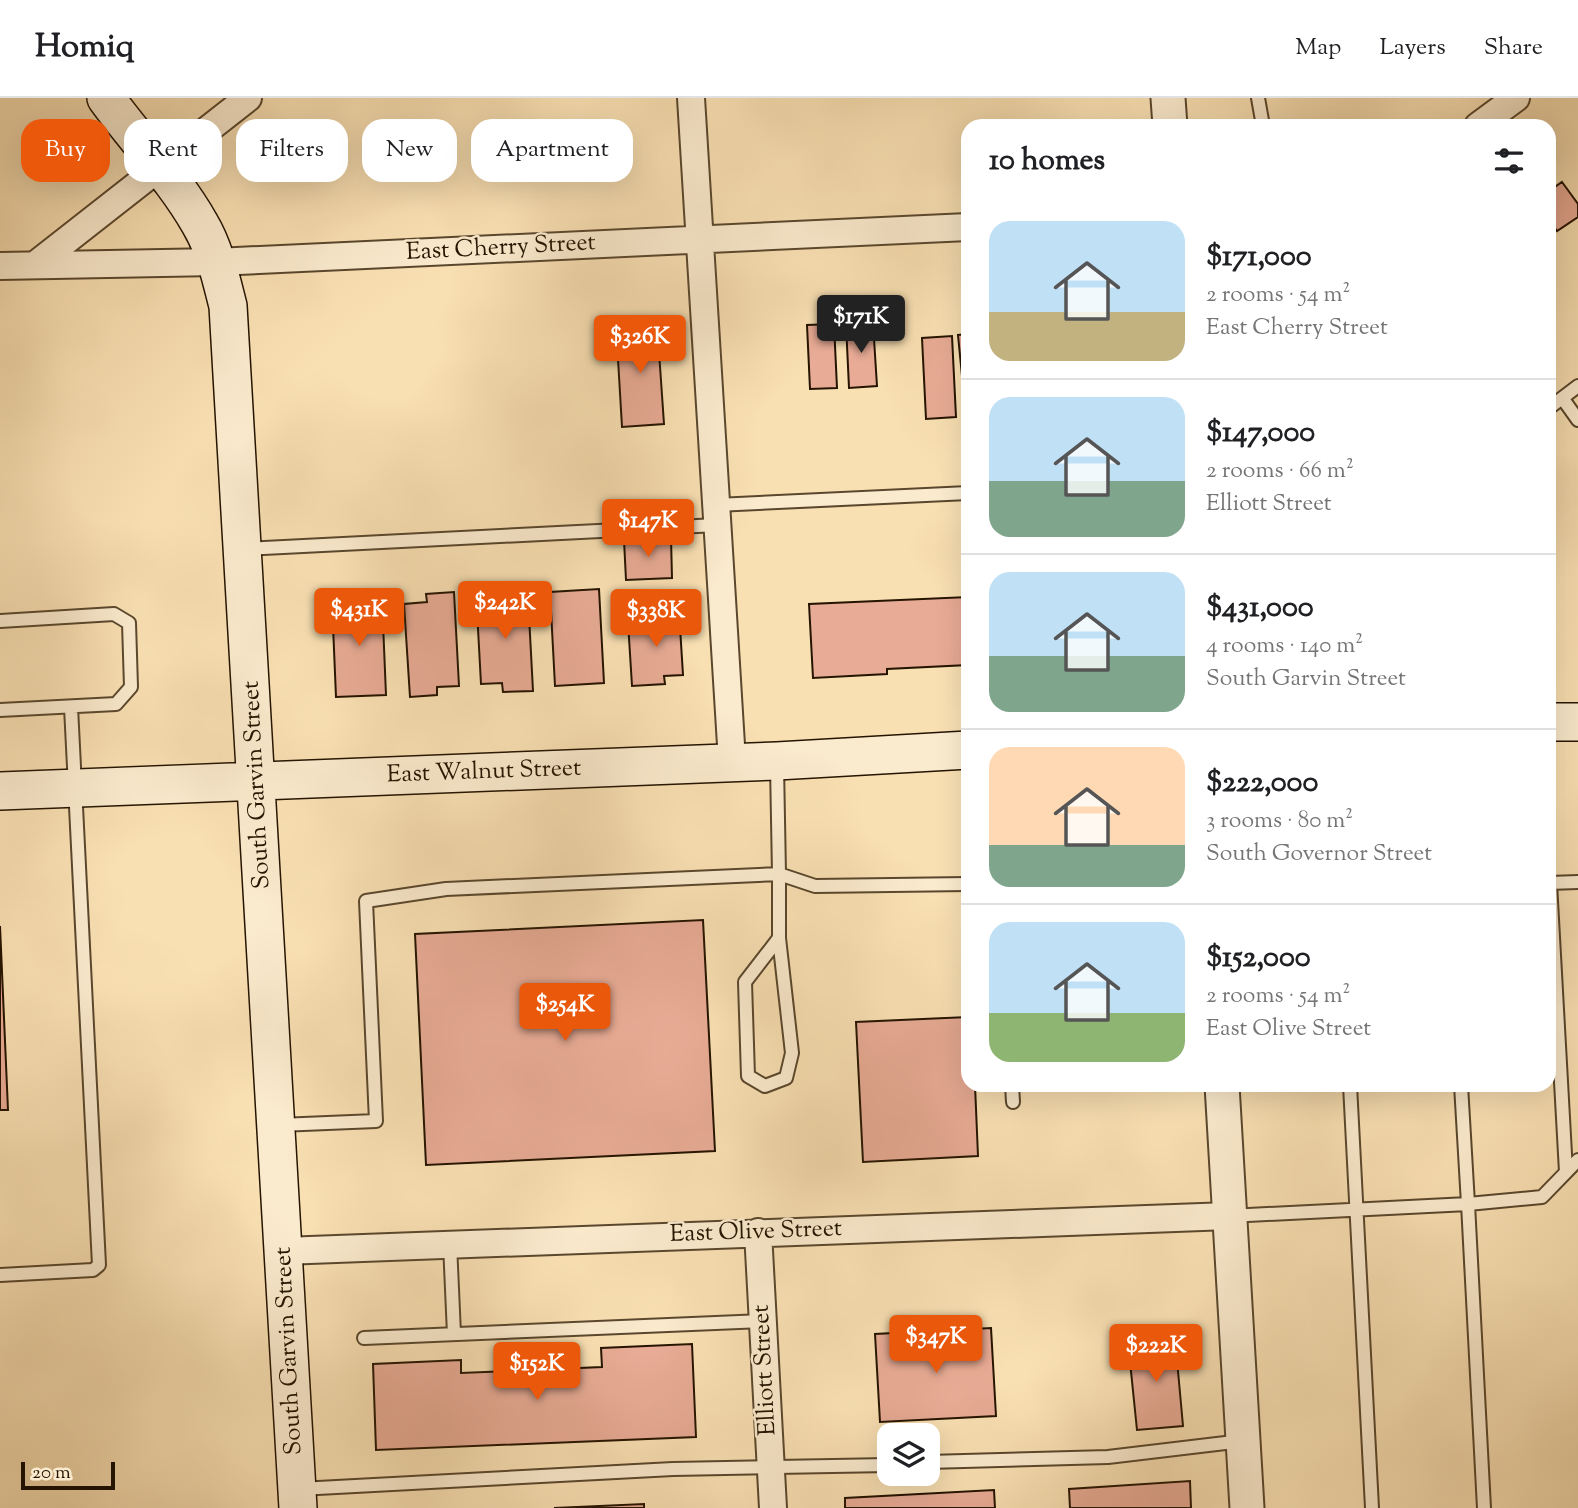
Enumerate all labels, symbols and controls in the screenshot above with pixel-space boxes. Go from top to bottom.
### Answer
text: Homiq [35,24,134,72]
text: Map [1295,31,1341,65]
text: Layers [1379,31,1446,65]
text: Share [1484,31,1543,65]
chip: Buy [21,119,110,182]
chip: Rent [124,119,222,182]
chip: Filters [236,119,348,182]
chip: New [362,119,457,182]
chip: Apartment [471,119,633,182]
text: 10 homes [989,140,1105,183]
icon: filters [1490,142,1528,180]
street label: East Cherry Street [405,226,597,270]
text: $171,000 [1206,236,1312,279]
icon: home [1045,249,1129,333]
text: 2 rooms · 54 m² [1206,279,1350,312]
pin: $171K [812,296,910,355]
text: $171K [833,301,889,334]
text: East Cherry Street [1206,312,1388,345]
pin: $326K [591,316,689,375]
text: $326K [610,321,670,354]
text: $147,000 [1206,412,1315,455]
icon: home [1045,425,1129,509]
text: 2 rooms · 66 m² [1206,455,1354,488]
text: Elliott Street [1206,488,1332,521]
pin: $147K [599,500,697,559]
text: $147K [618,505,678,538]
pin: $242K [456,582,554,641]
text: $242K [474,587,536,620]
text: $431,000 [1206,587,1314,630]
pin: $431K [310,588,408,648]
pin: $338K [607,589,705,649]
text: $431K [330,594,388,627]
text: $338K [627,595,686,628]
icon: home [1045,600,1129,684]
text: 4 rooms · 140 m² [1206,630,1363,663]
text: South Garvin Street [1206,663,1406,696]
street label: South Garvin Street [235,680,279,890]
street label: East Walnut Street [386,752,582,792]
text: $222,000 [1206,762,1318,805]
icon: home [1045,775,1129,859]
text: 3 rooms · 80 m² [1206,805,1353,838]
text: South Governor Street [1206,838,1432,871]
text: $152,000 [1206,937,1311,980]
icon: home [1045,950,1129,1034]
text: 2 rooms · 54 m² [1206,980,1350,1013]
pin: $254K [516,984,614,1043]
text: $254K [535,989,595,1022]
text: East Olive Street [1206,1013,1371,1046]
street label: East Olive Street [669,1212,843,1252]
street label: South Garvin Street [267,1246,311,1456]
street label: Elliott Street [745,1304,785,1436]
pin: $347K [887,1316,985,1375]
text: $347K [905,1321,967,1354]
pin: $222K [1107,1324,1205,1384]
text: $222K [1125,1330,1187,1363]
pin: $152K [488,1342,586,1402]
text: $152K [509,1348,565,1381]
map controls [877,1423,940,1486]
button: layers [877,1423,940,1486]
scale bar [21,1459,116,1491]
text: 20 m [32,1460,71,1487]

